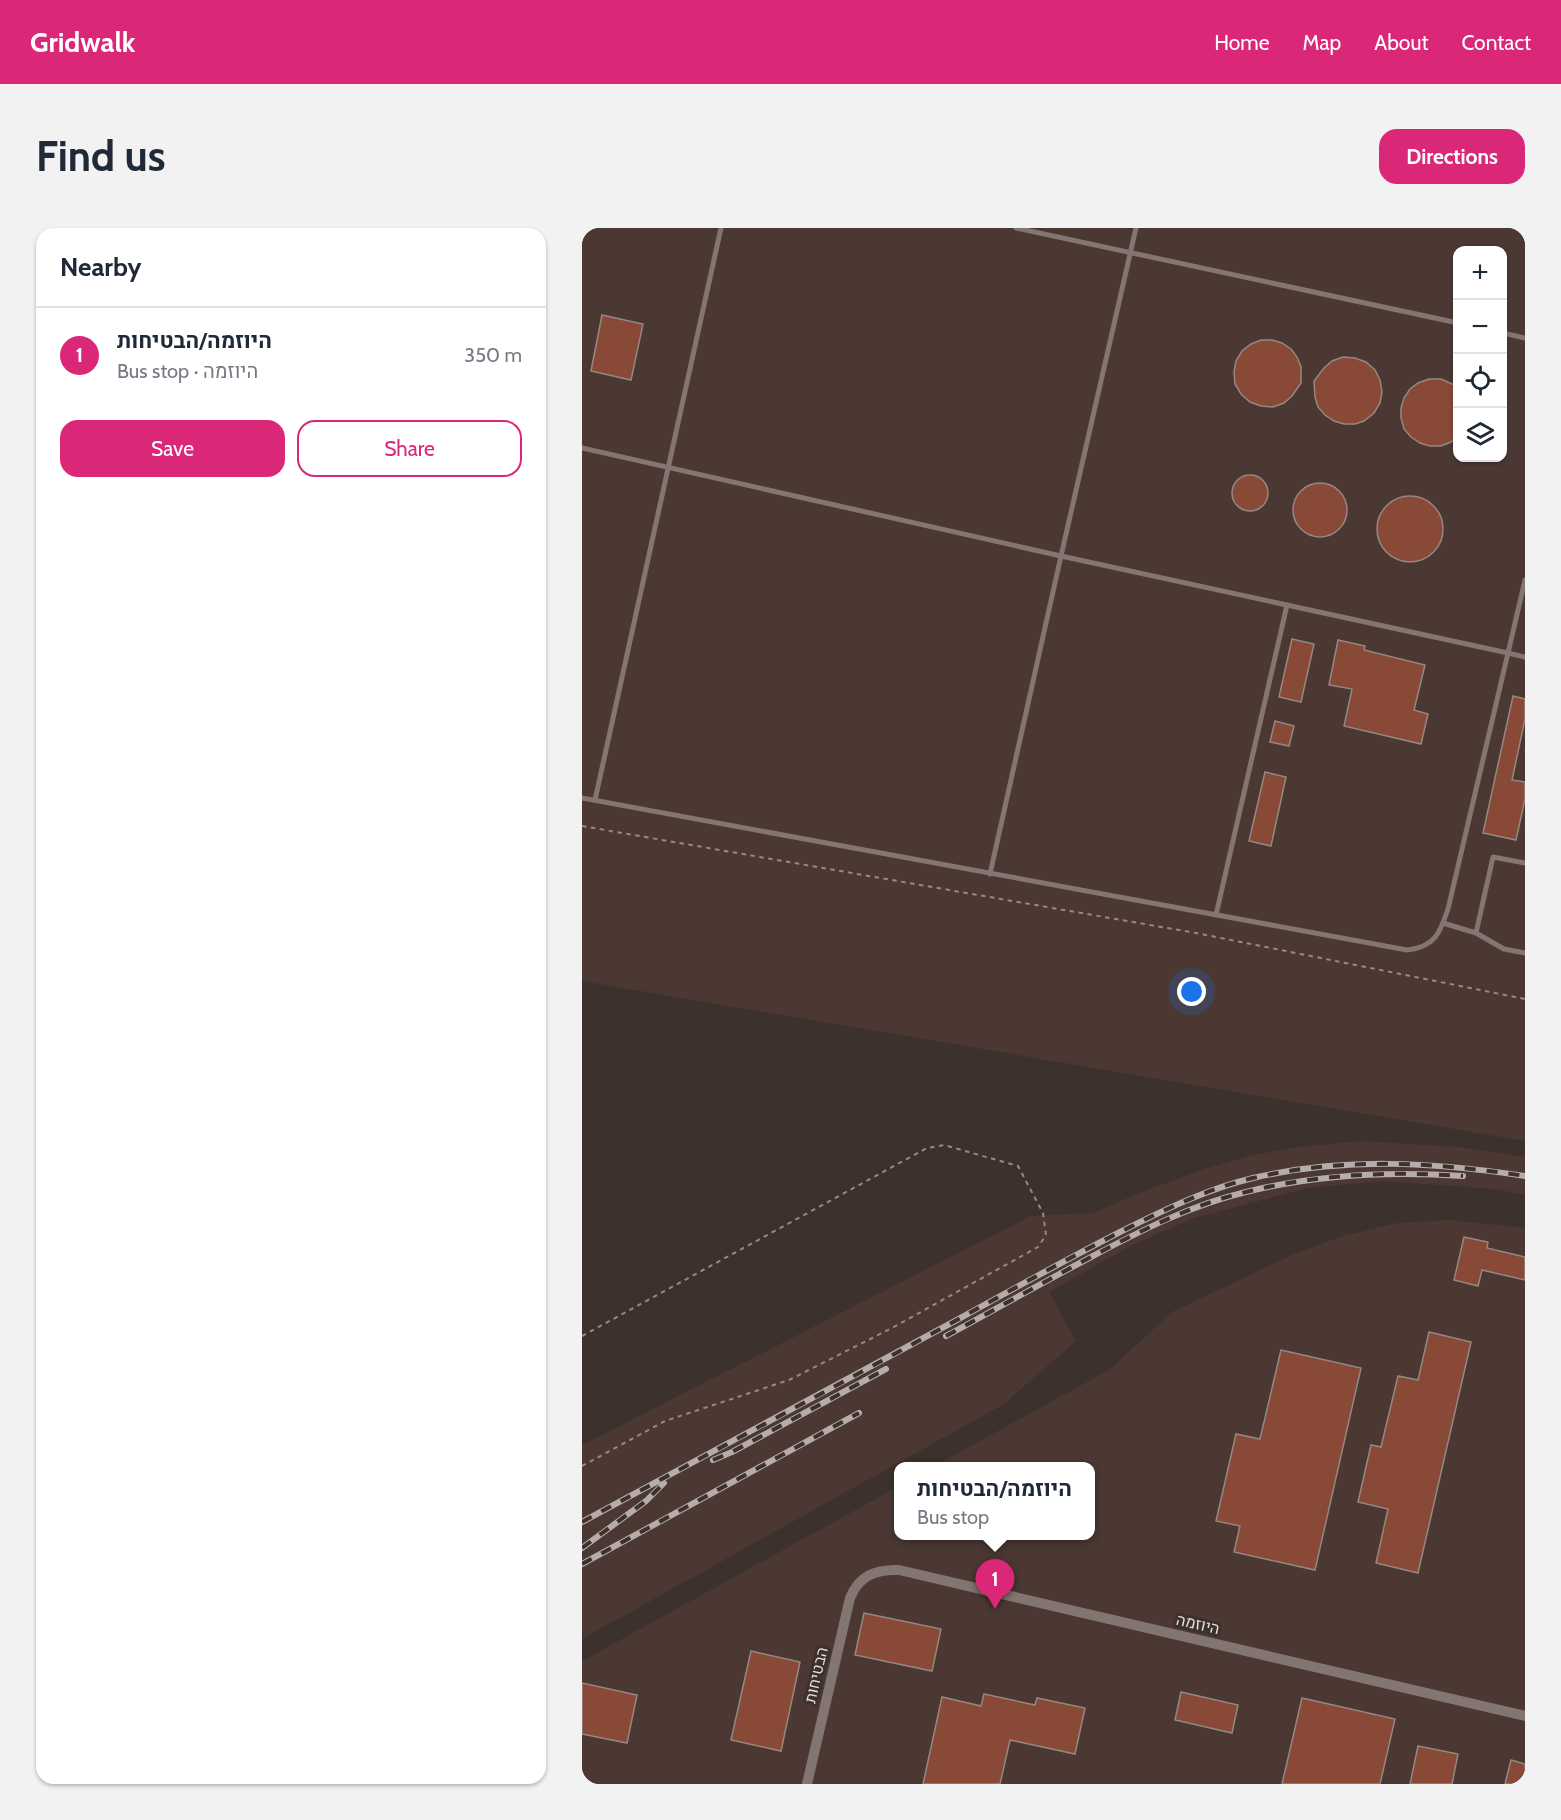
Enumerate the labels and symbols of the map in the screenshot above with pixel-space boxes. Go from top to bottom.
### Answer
your location [1177,977,1206,1006]
pin: 1 [976,1560,1014,1609]
street label: היוזמה [1174,1610,1222,1638]
street label: הבטיחות [800,1645,832,1705]

